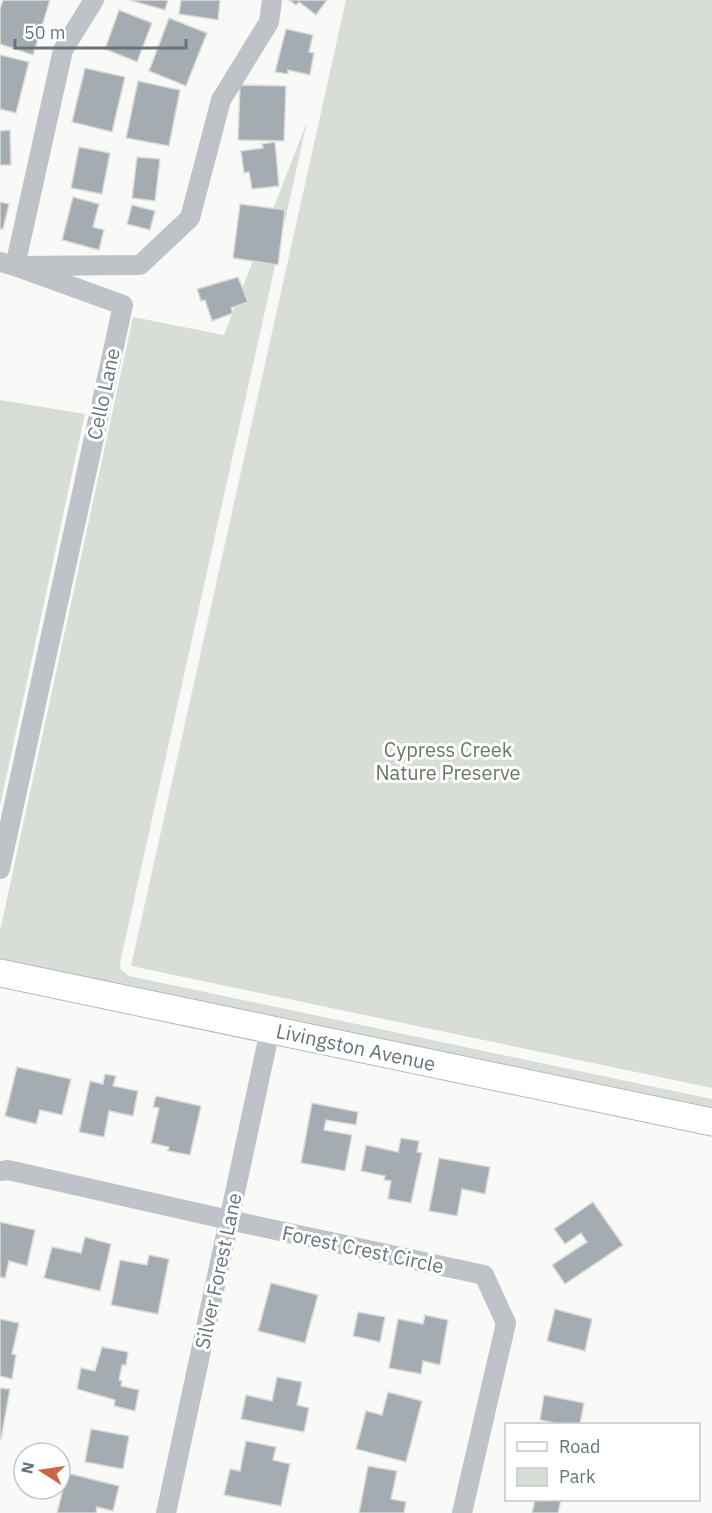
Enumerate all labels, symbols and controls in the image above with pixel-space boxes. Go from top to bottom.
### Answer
scale bar [15,12,186,50]
text: 50 m [24,21,66,44]
street label: Cello Lane [80,346,126,442]
park label: Cypress Creek Nature Preserve [375,736,521,786]
street label: Livingston Avenue [274,1017,438,1077]
street label: Silver Forest Lane [188,1190,248,1352]
street label: Forest Crest Circle [280,1219,446,1279]
legend [505,1423,700,1501]
text: Road [559,1435,600,1458]
north arrow [12,1441,72,1501]
text: N [16,1460,38,1476]
text: Park [559,1465,596,1488]

